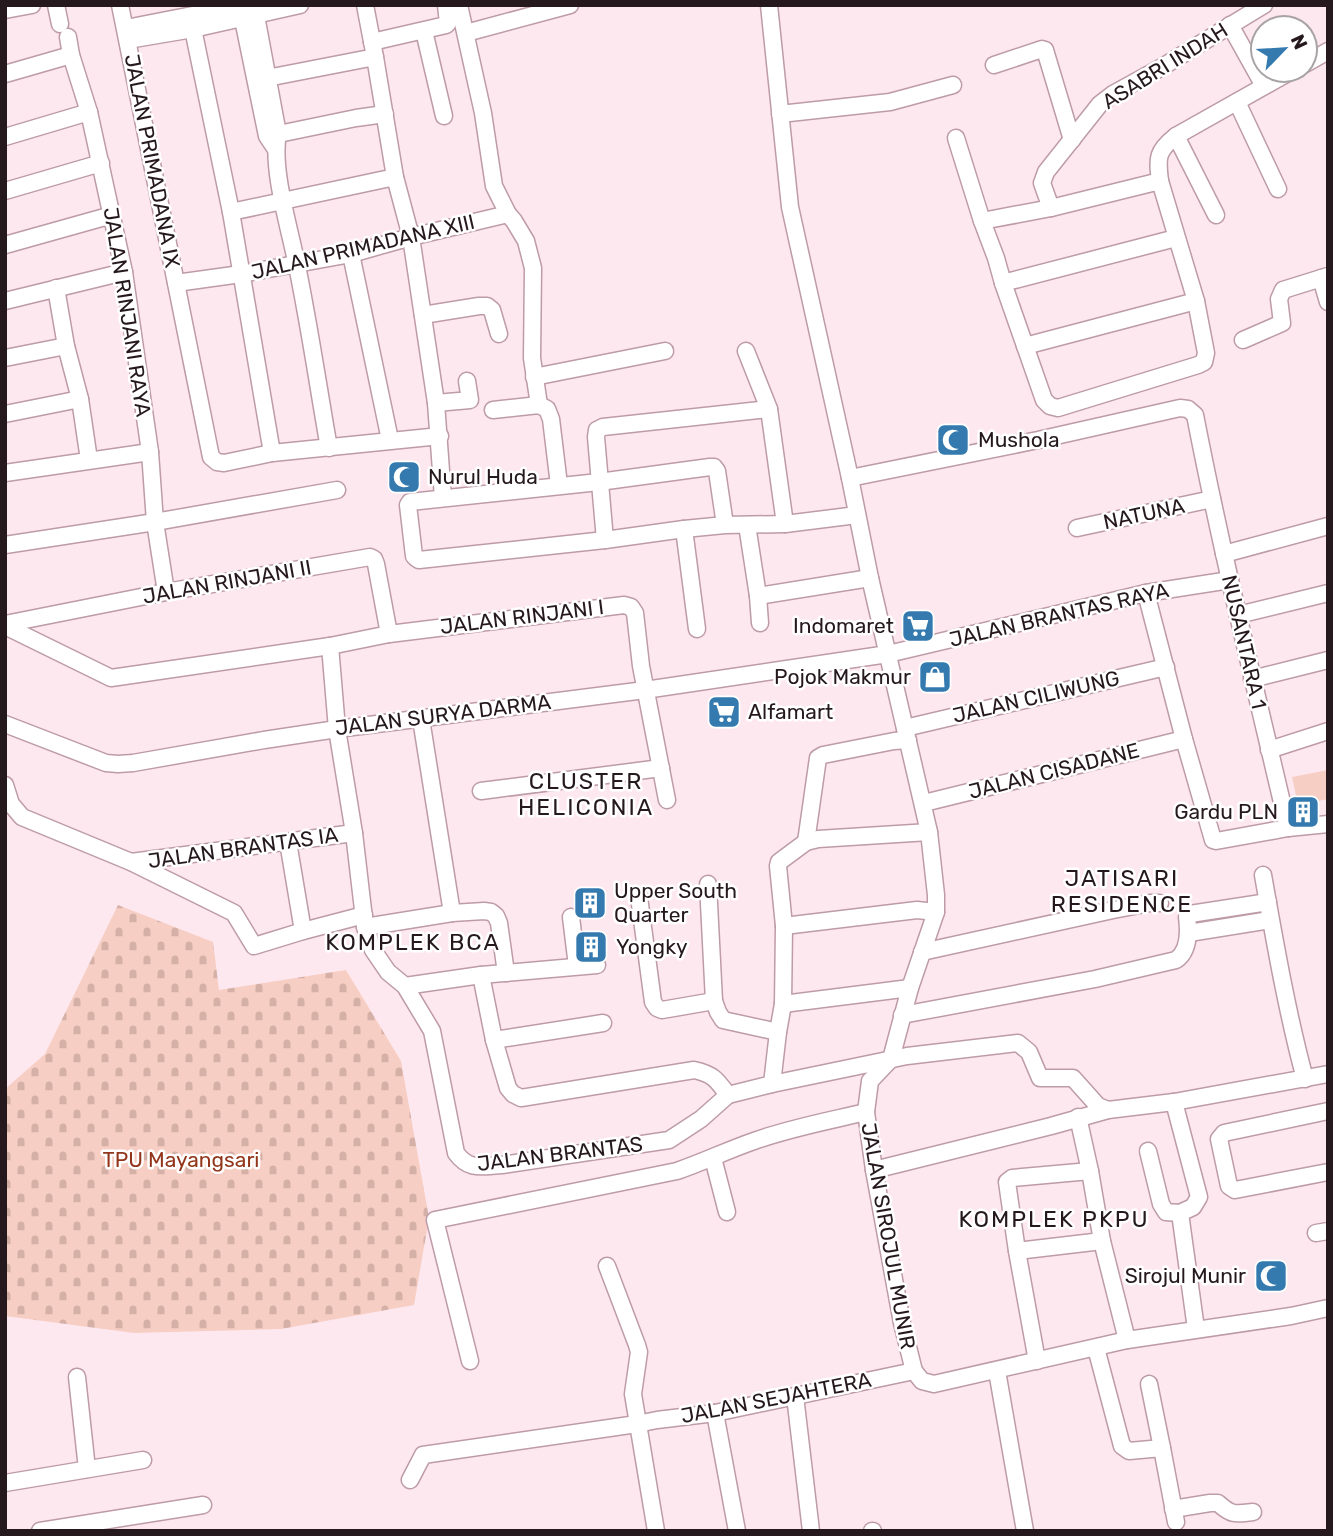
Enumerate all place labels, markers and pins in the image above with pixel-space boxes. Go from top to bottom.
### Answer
mosque icon: Mushola [934,421,972,459]
place label: Mushola [978,427,1060,452]
mosque icon: Nurul Huda [385,458,423,496]
place label: Nurul Huda [428,464,538,489]
supermarket icon: Indomaret [899,607,937,645]
place label: Indomaret [793,613,894,638]
shop icon: Pojok Makmur [916,658,954,696]
place label: Pojok Makmur [774,664,911,689]
supermarket icon: Alfamart [705,693,743,731]
place label: Alfamart [748,699,833,724]
building icon: Gardu PLN [1284,793,1322,831]
place label: Gardu PLN [1174,799,1278,824]
place label: Upper South Quarter [614,878,737,927]
building icon: Upper South Quarter [571,884,609,922]
building icon: Yongky [572,928,610,966]
place label: Yongky [616,934,688,959]
mosque icon: Sirojul Munir [1252,1257,1290,1295]
place label: Sirojul Munir [1125,1263,1246,1288]

